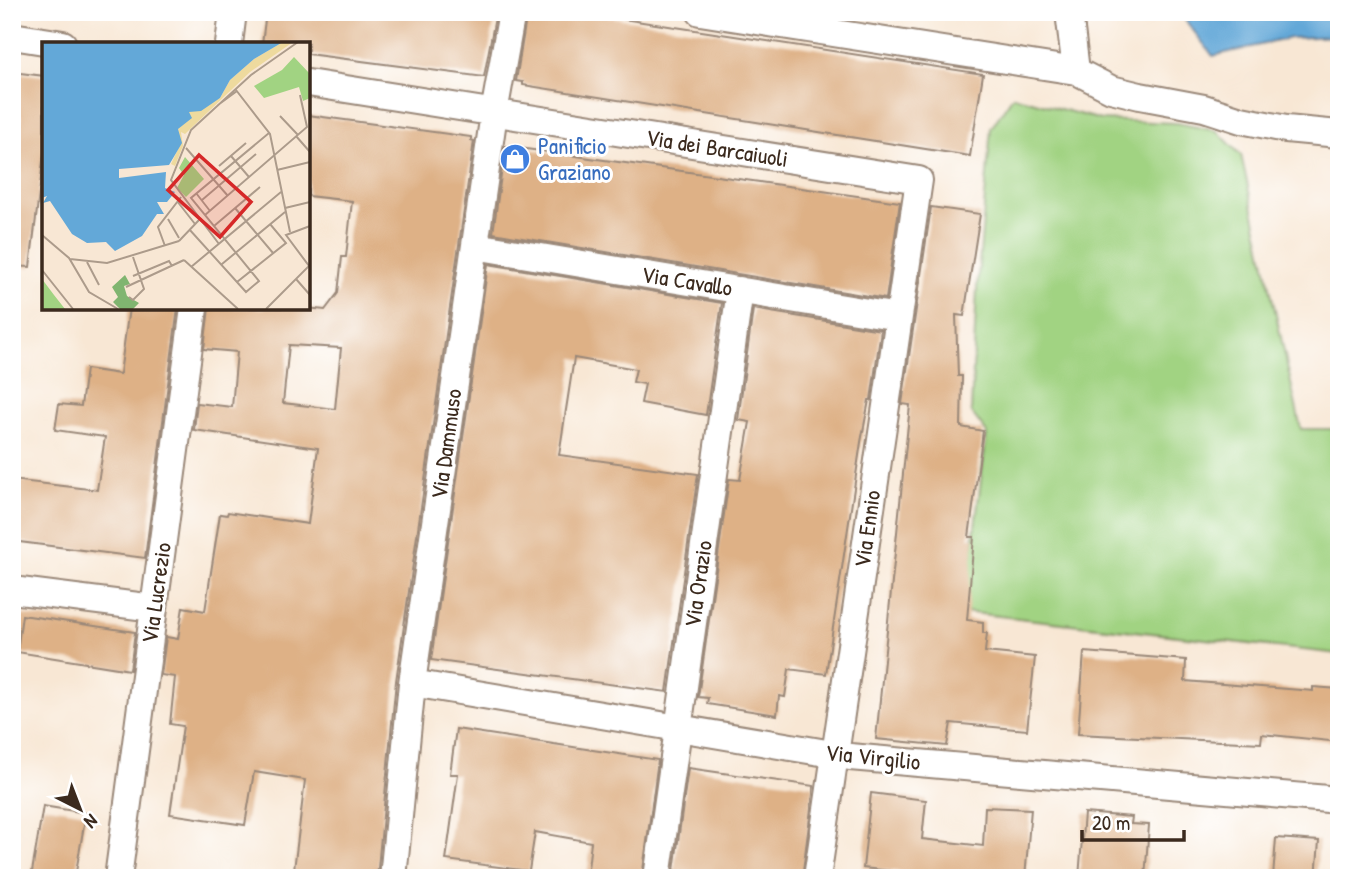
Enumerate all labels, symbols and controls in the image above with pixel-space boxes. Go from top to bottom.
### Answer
inset map [42,42,310,310]
street label: Via dei Barcaiuoli [644,121,790,174]
place label: Panificio Graziano [538,130,611,187]
shop icon: Panificio Graziano [498,142,532,176]
street label: Via Cavallo [640,258,735,303]
street label: Via Dammuso [422,387,469,501]
street label: Via Ennio [846,488,887,570]
street label: Via Orazio [676,539,719,629]
street label: Via Lucrezio [133,541,178,645]
street label: Via Virgilio [824,736,922,777]
north arrow [46,774,116,844]
scale bar [1082,799,1183,843]
text: 20 m [1092,808,1130,837]
text: N [79,809,104,835]

